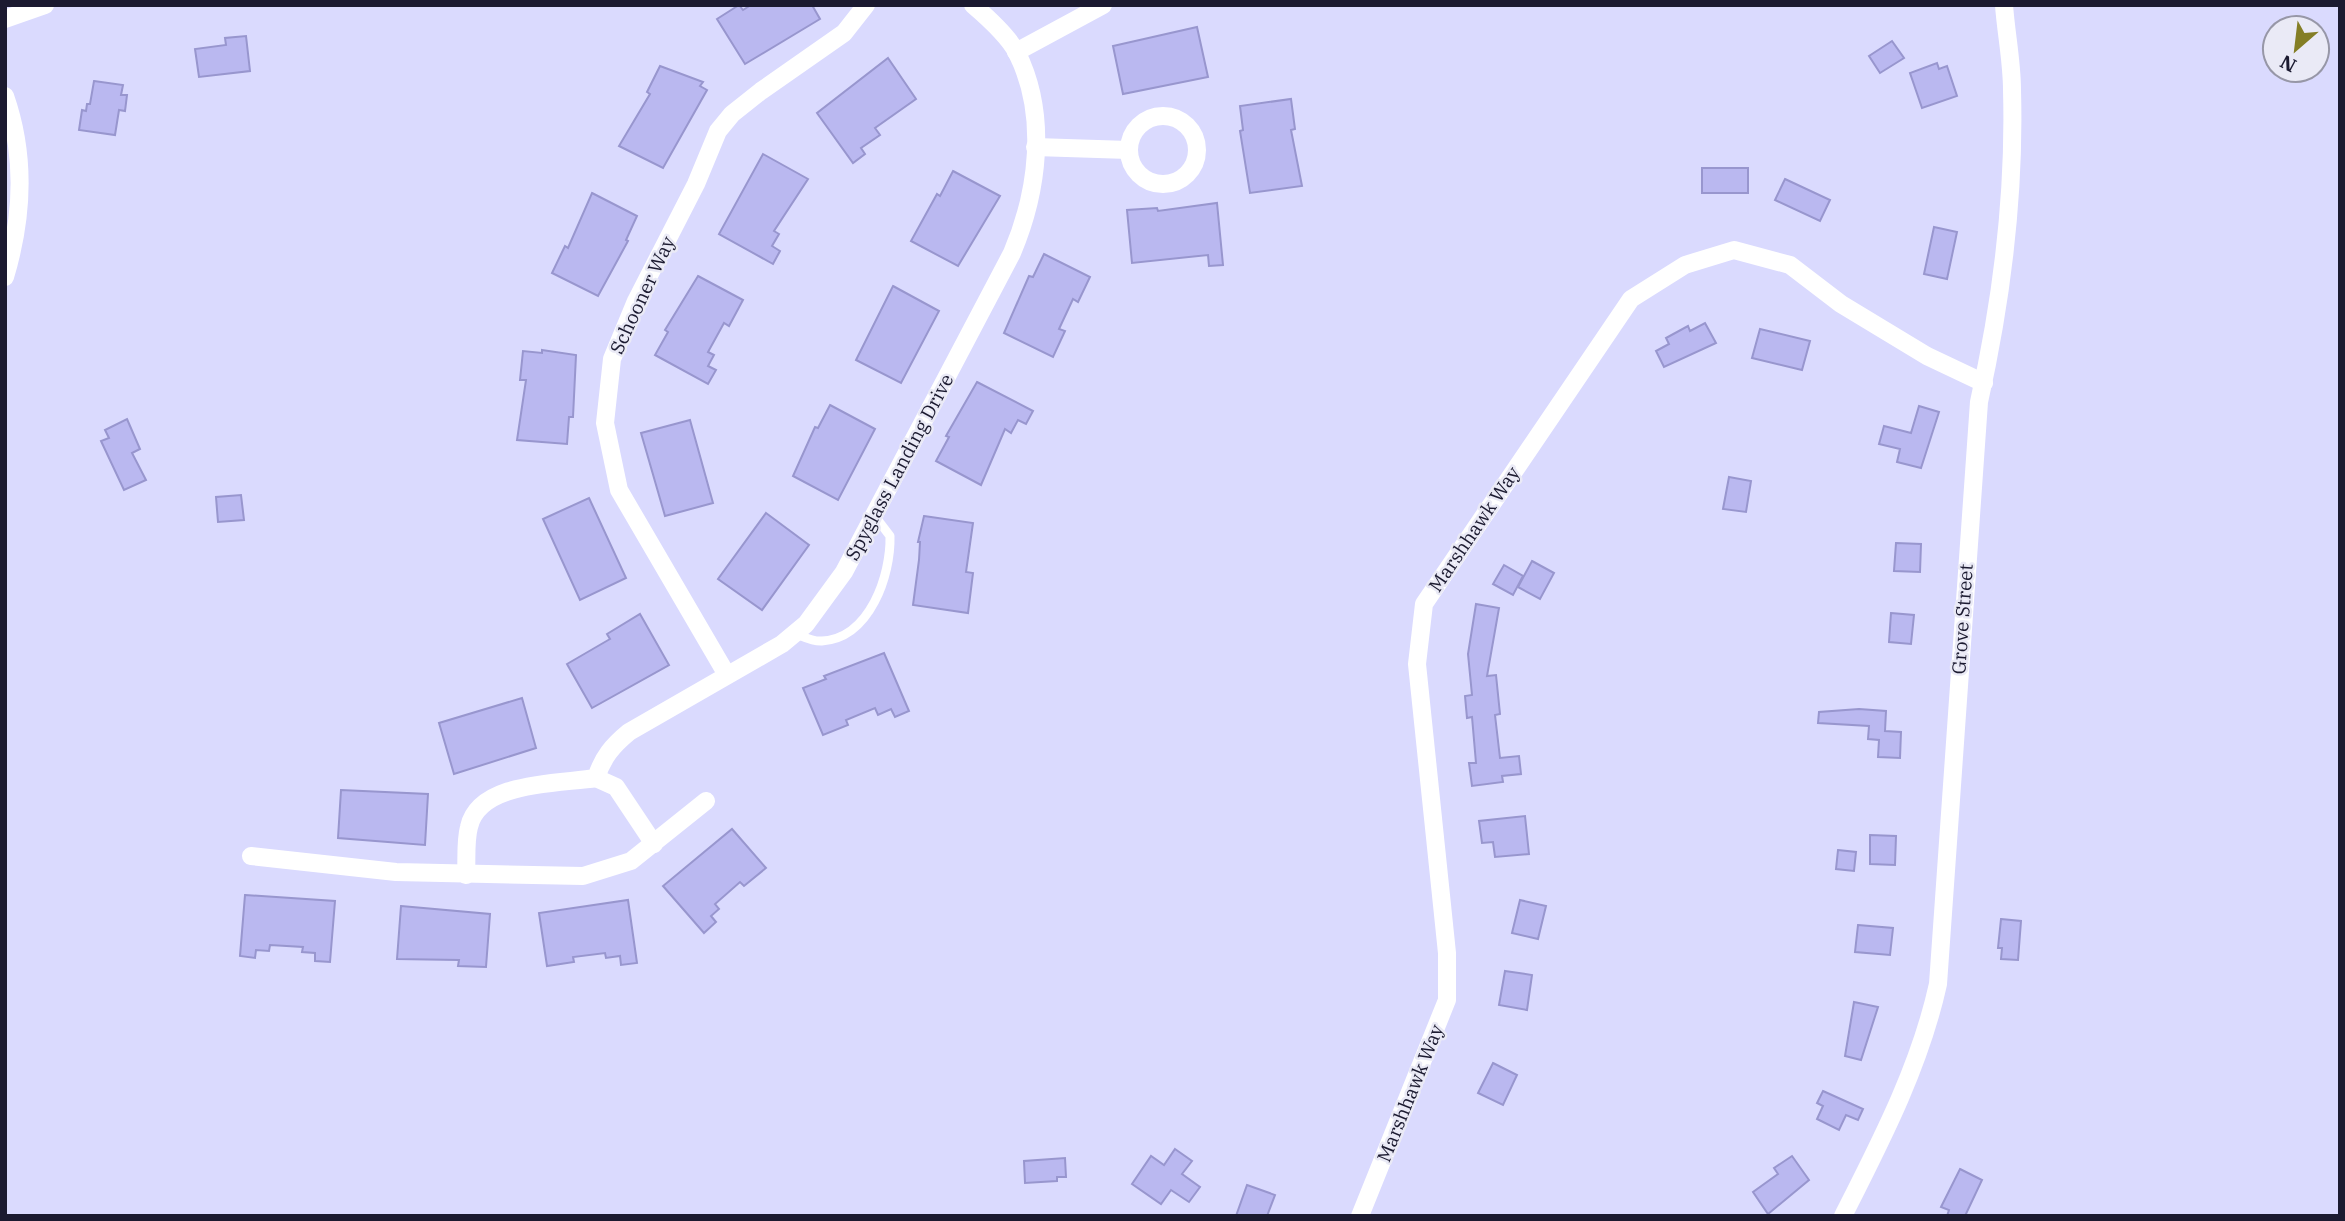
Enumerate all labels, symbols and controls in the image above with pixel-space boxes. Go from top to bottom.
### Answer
north arrow [2261,14,2331,84]
text: N [2276,50,2300,78]
street label: Schooner Way [604,232,680,358]
street label: Spyglass Landing Drive [840,370,958,564]
street label: Marshhawk Way [1423,461,1525,596]
street label: Grove Street [1946,563,1978,675]
street label: Marshhawk Way [1371,1020,1449,1165]

